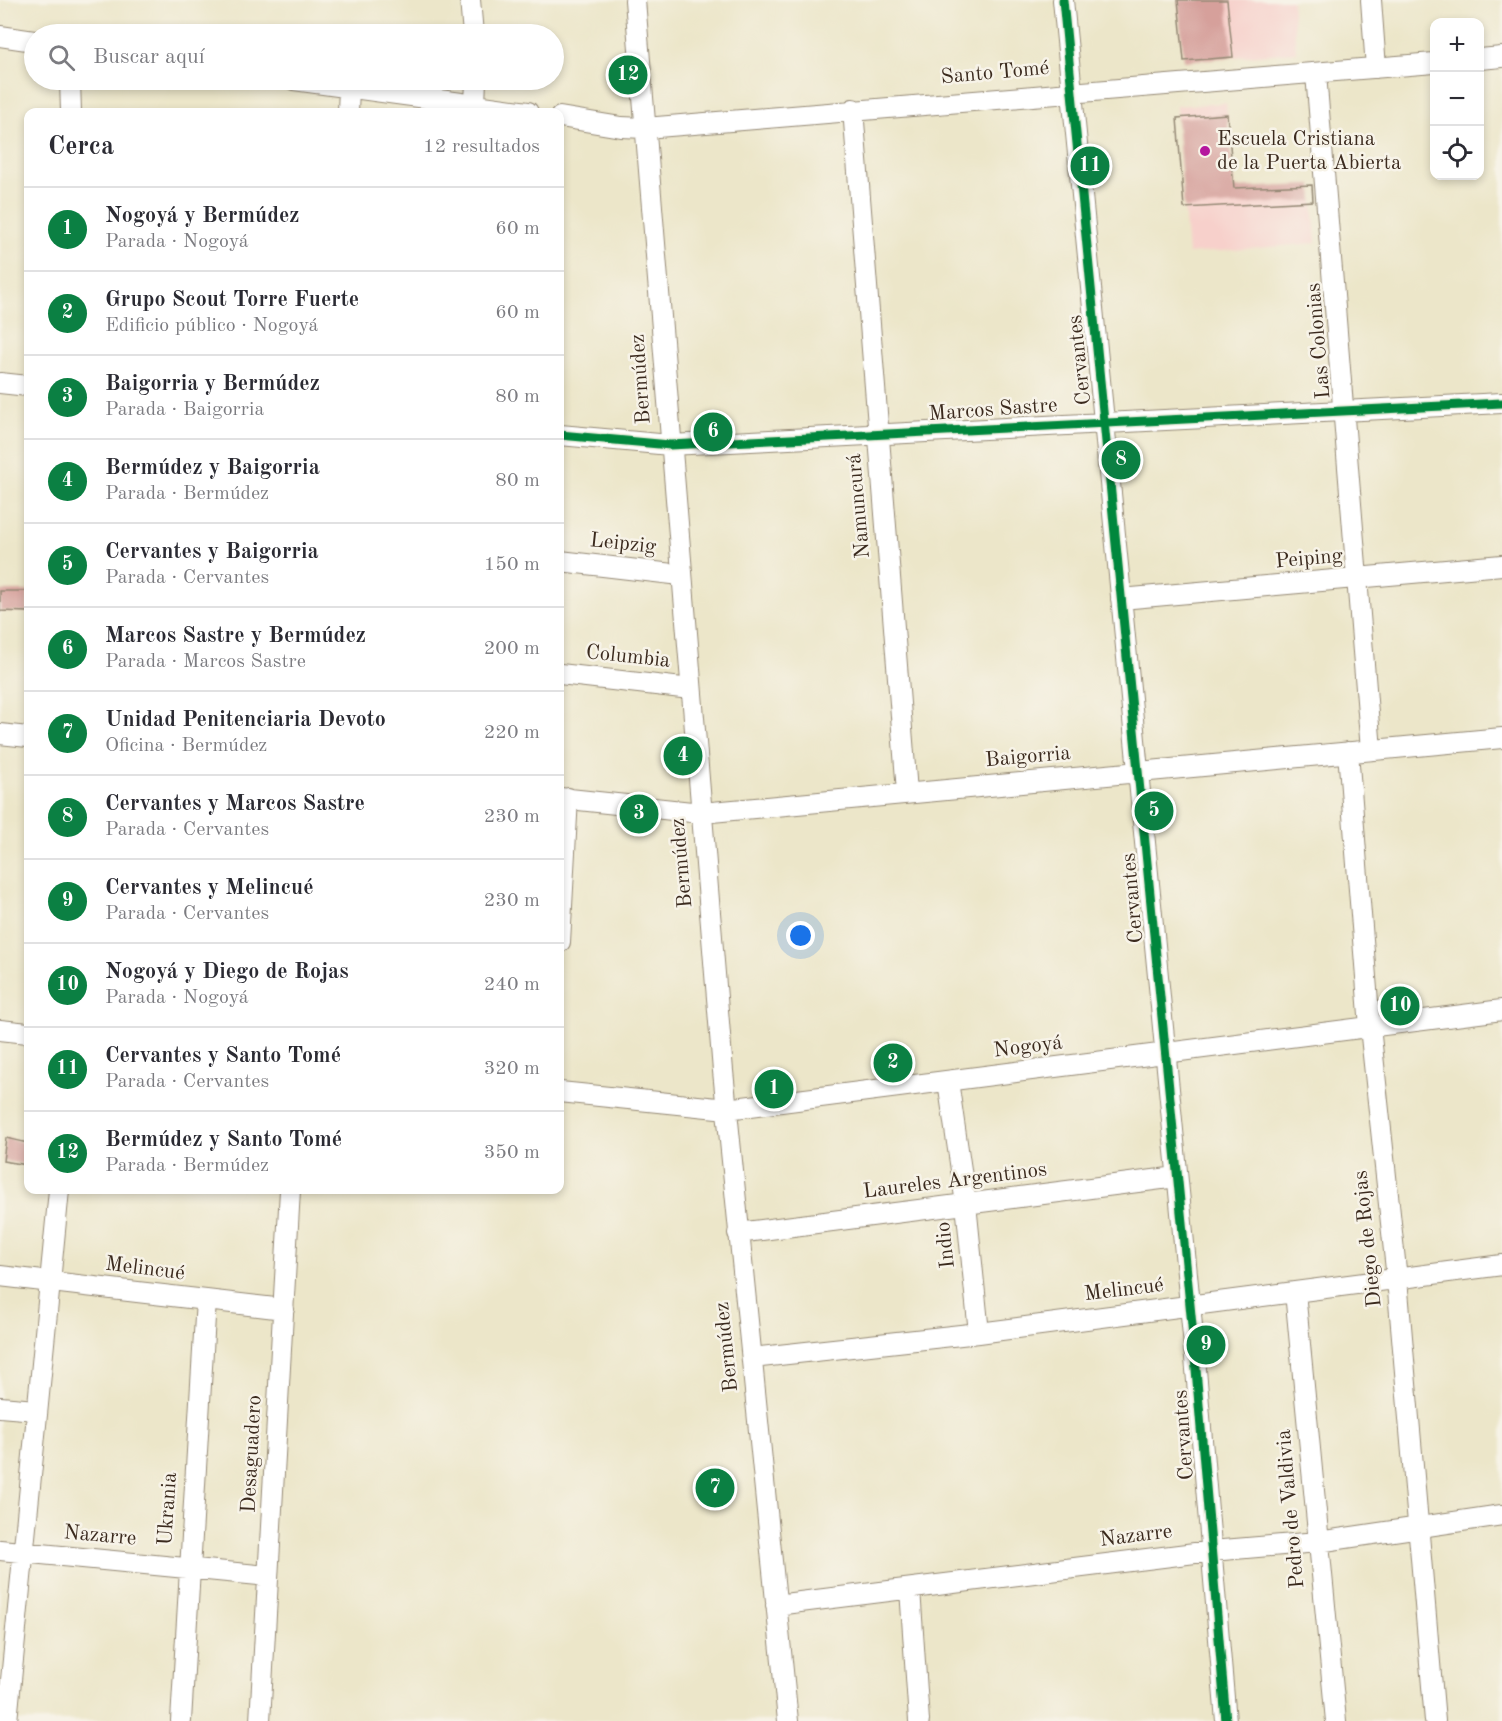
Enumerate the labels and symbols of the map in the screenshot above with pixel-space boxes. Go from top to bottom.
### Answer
pin: 12 [608,52,648,98]
street label: Santo Tomé [940,58,1050,88]
place label: Escuela Cristiana de la Puerta Abierta [1217,129,1401,174]
pin: 11 [1070,144,1110,188]
marker: Escuela Cristiana de la Puerta Abierta [1198,144,1212,158]
street label: Las Colonias [1303,282,1335,400]
street label: Cervantes [1065,314,1095,406]
street label: Bermúdez [627,333,655,425]
street label: Marcos Sastre [928,395,1058,425]
pin: 6 [694,410,732,454]
pin: 8 [1102,438,1140,482]
street label: Namuncurá [844,453,874,559]
street label: Leipzig [589,530,658,558]
street label: Peiping [1274,546,1344,572]
street label: Columbia [585,642,671,672]
pin: 4 [664,734,702,778]
street label: Baigorria [984,743,1072,771]
pin: 5 [1134,788,1174,834]
pin: 3 [620,792,658,836]
street label: Bermúdez [668,817,696,909]
street label: Cervantes [1119,852,1147,944]
your location [786,921,815,950]
pin: 10 [1380,984,1420,1028]
street label: Nogoyá [992,1032,1064,1062]
pin: 2 [874,1040,912,1086]
pin: 1 [754,1066,794,1112]
street label: Laureles Argentinos [862,1159,1048,1203]
street label: Diego de Rojas [1350,1170,1386,1308]
street label: Indio [933,1221,959,1269]
street label: Melincué [104,1254,186,1284]
street label: Melincué [1083,1275,1165,1305]
street label: Bermúdez [712,1301,742,1393]
pin: 9 [1186,1322,1226,1368]
street label: Cervantes [1170,1389,1198,1481]
street label: Desaguadero [238,1394,266,1514]
street label: Pedro de Valdivia [1274,1429,1308,1589]
pin: 7 [696,1466,734,1510]
street label: Ukrania [155,1472,181,1546]
street label: Nazarre [1098,1521,1174,1551]
street label: Nazarre [63,1522,137,1550]

